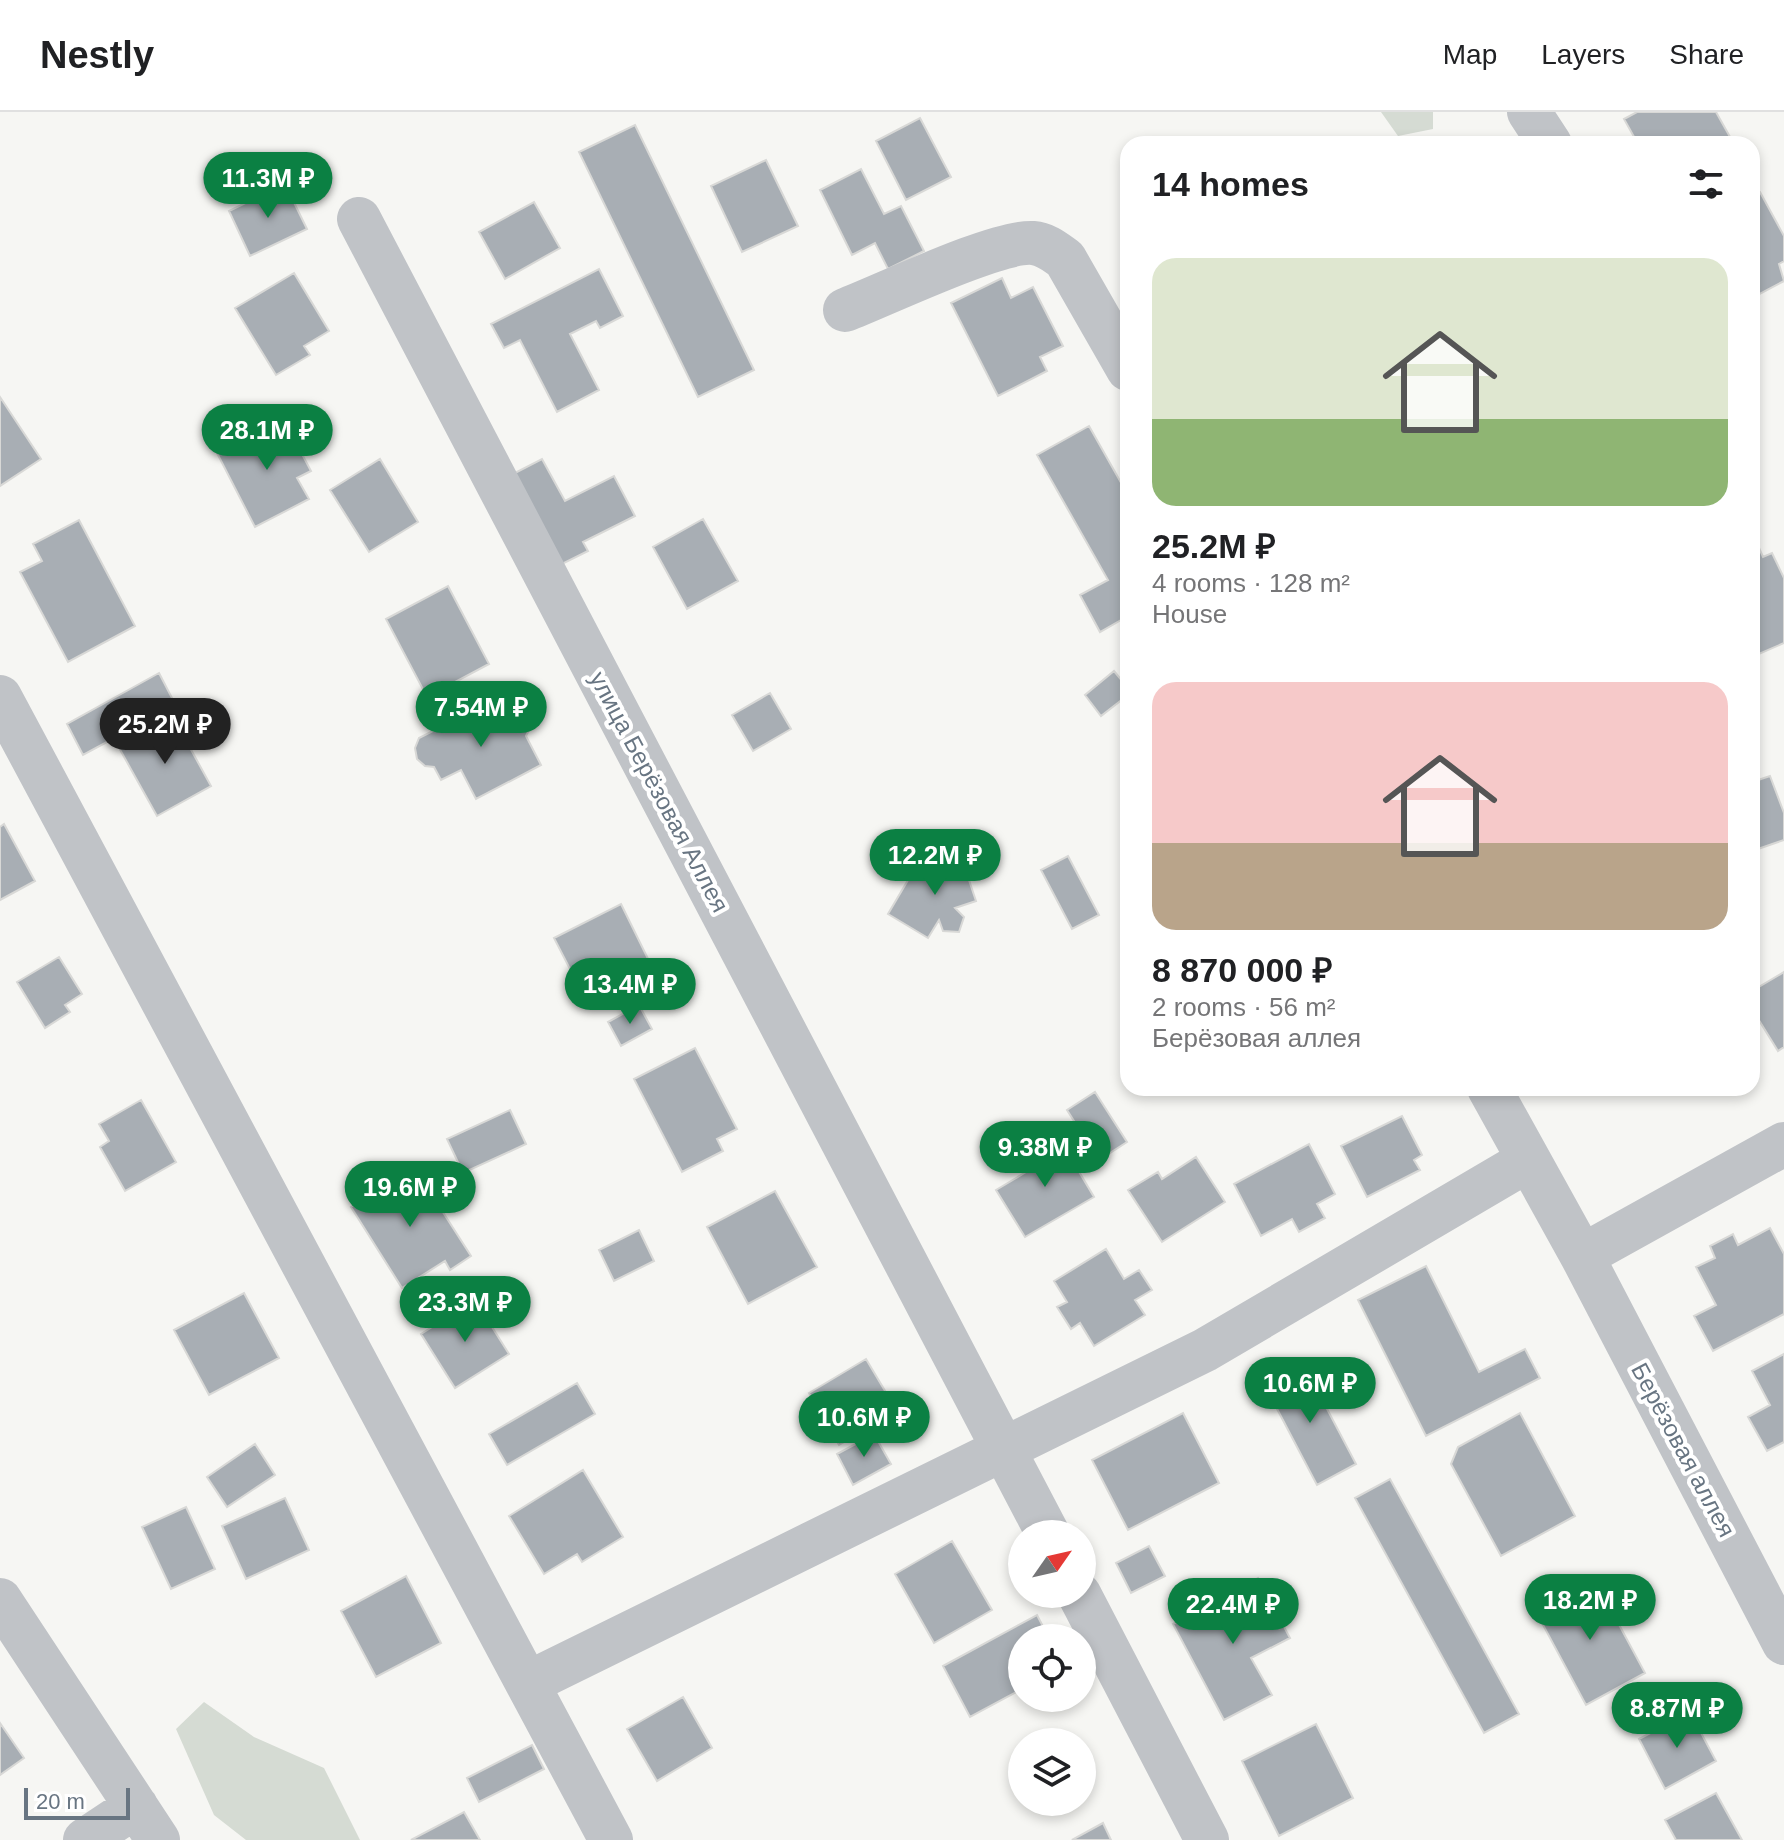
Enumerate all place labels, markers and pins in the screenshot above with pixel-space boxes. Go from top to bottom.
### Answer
pin: 11.3M ₽ [194,152,342,220]
pin: 28.1M ₽ [193,404,341,472]
pin: 7.54M ₽ [407,681,555,749]
pin: 25.2M ₽ [91,698,239,766]
pin: 12.2M ₽ [861,829,1009,897]
pin: 13.4M ₽ [556,958,704,1026]
pin: 9.38M ₽ [971,1121,1119,1189]
pin: 19.6M ₽ [336,1161,484,1229]
pin: 23.3M ₽ [391,1276,539,1344]
pin: 10.6M ₽ [1236,1357,1384,1425]
pin: 10.6M ₽ [790,1391,938,1459]
pin: 18.2M ₽ [1516,1574,1664,1642]
pin: 22.4M ₽ [1159,1578,1307,1646]
pin: 8.87M ₽ [1603,1682,1751,1750]

